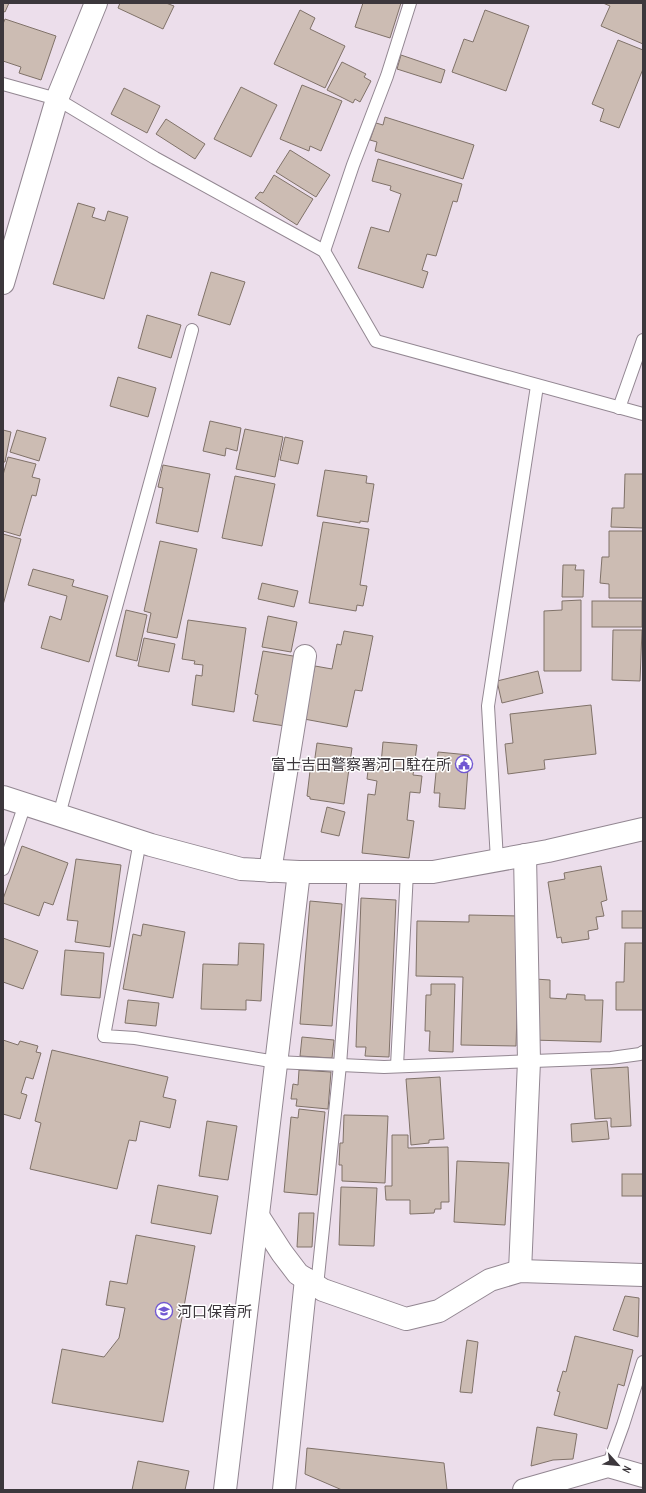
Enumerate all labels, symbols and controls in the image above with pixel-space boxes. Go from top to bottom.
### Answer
public building icon: 富士吉田警察署河口駐在所 [454,754,474,774]
place label: 富士吉田警察署河口駐在所 [271,755,451,774]
school or university icon: 河口保育所 [154,1301,174,1321]
place label: 河口保育所 [177,1302,252,1321]
north arrow [598,1445,638,1485]
text: N [619,1464,634,1475]

